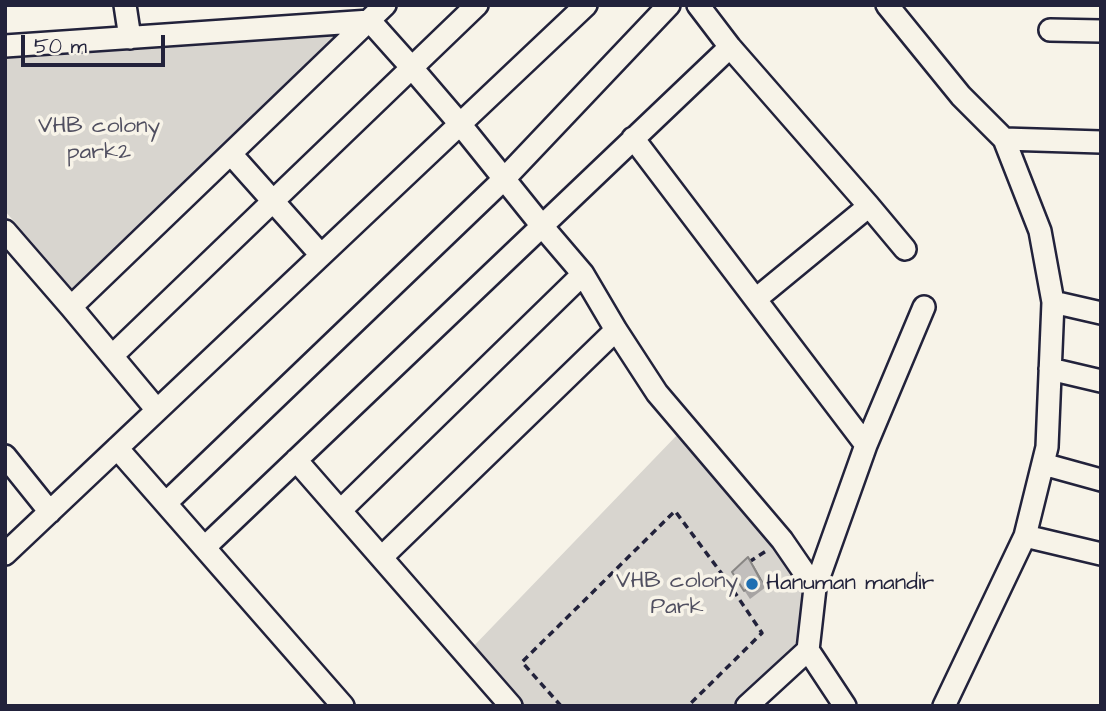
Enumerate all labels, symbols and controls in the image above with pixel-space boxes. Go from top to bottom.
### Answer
scale bar [24,21,168,65]
text: 50 m [34,32,87,61]
park label: VHB colony park2 [38,113,160,167]
park label: VHB colony Park [616,568,738,622]
place label: Hanuman mandir [766,570,934,598]
marker: Hanuman mandir [744,576,760,592]

